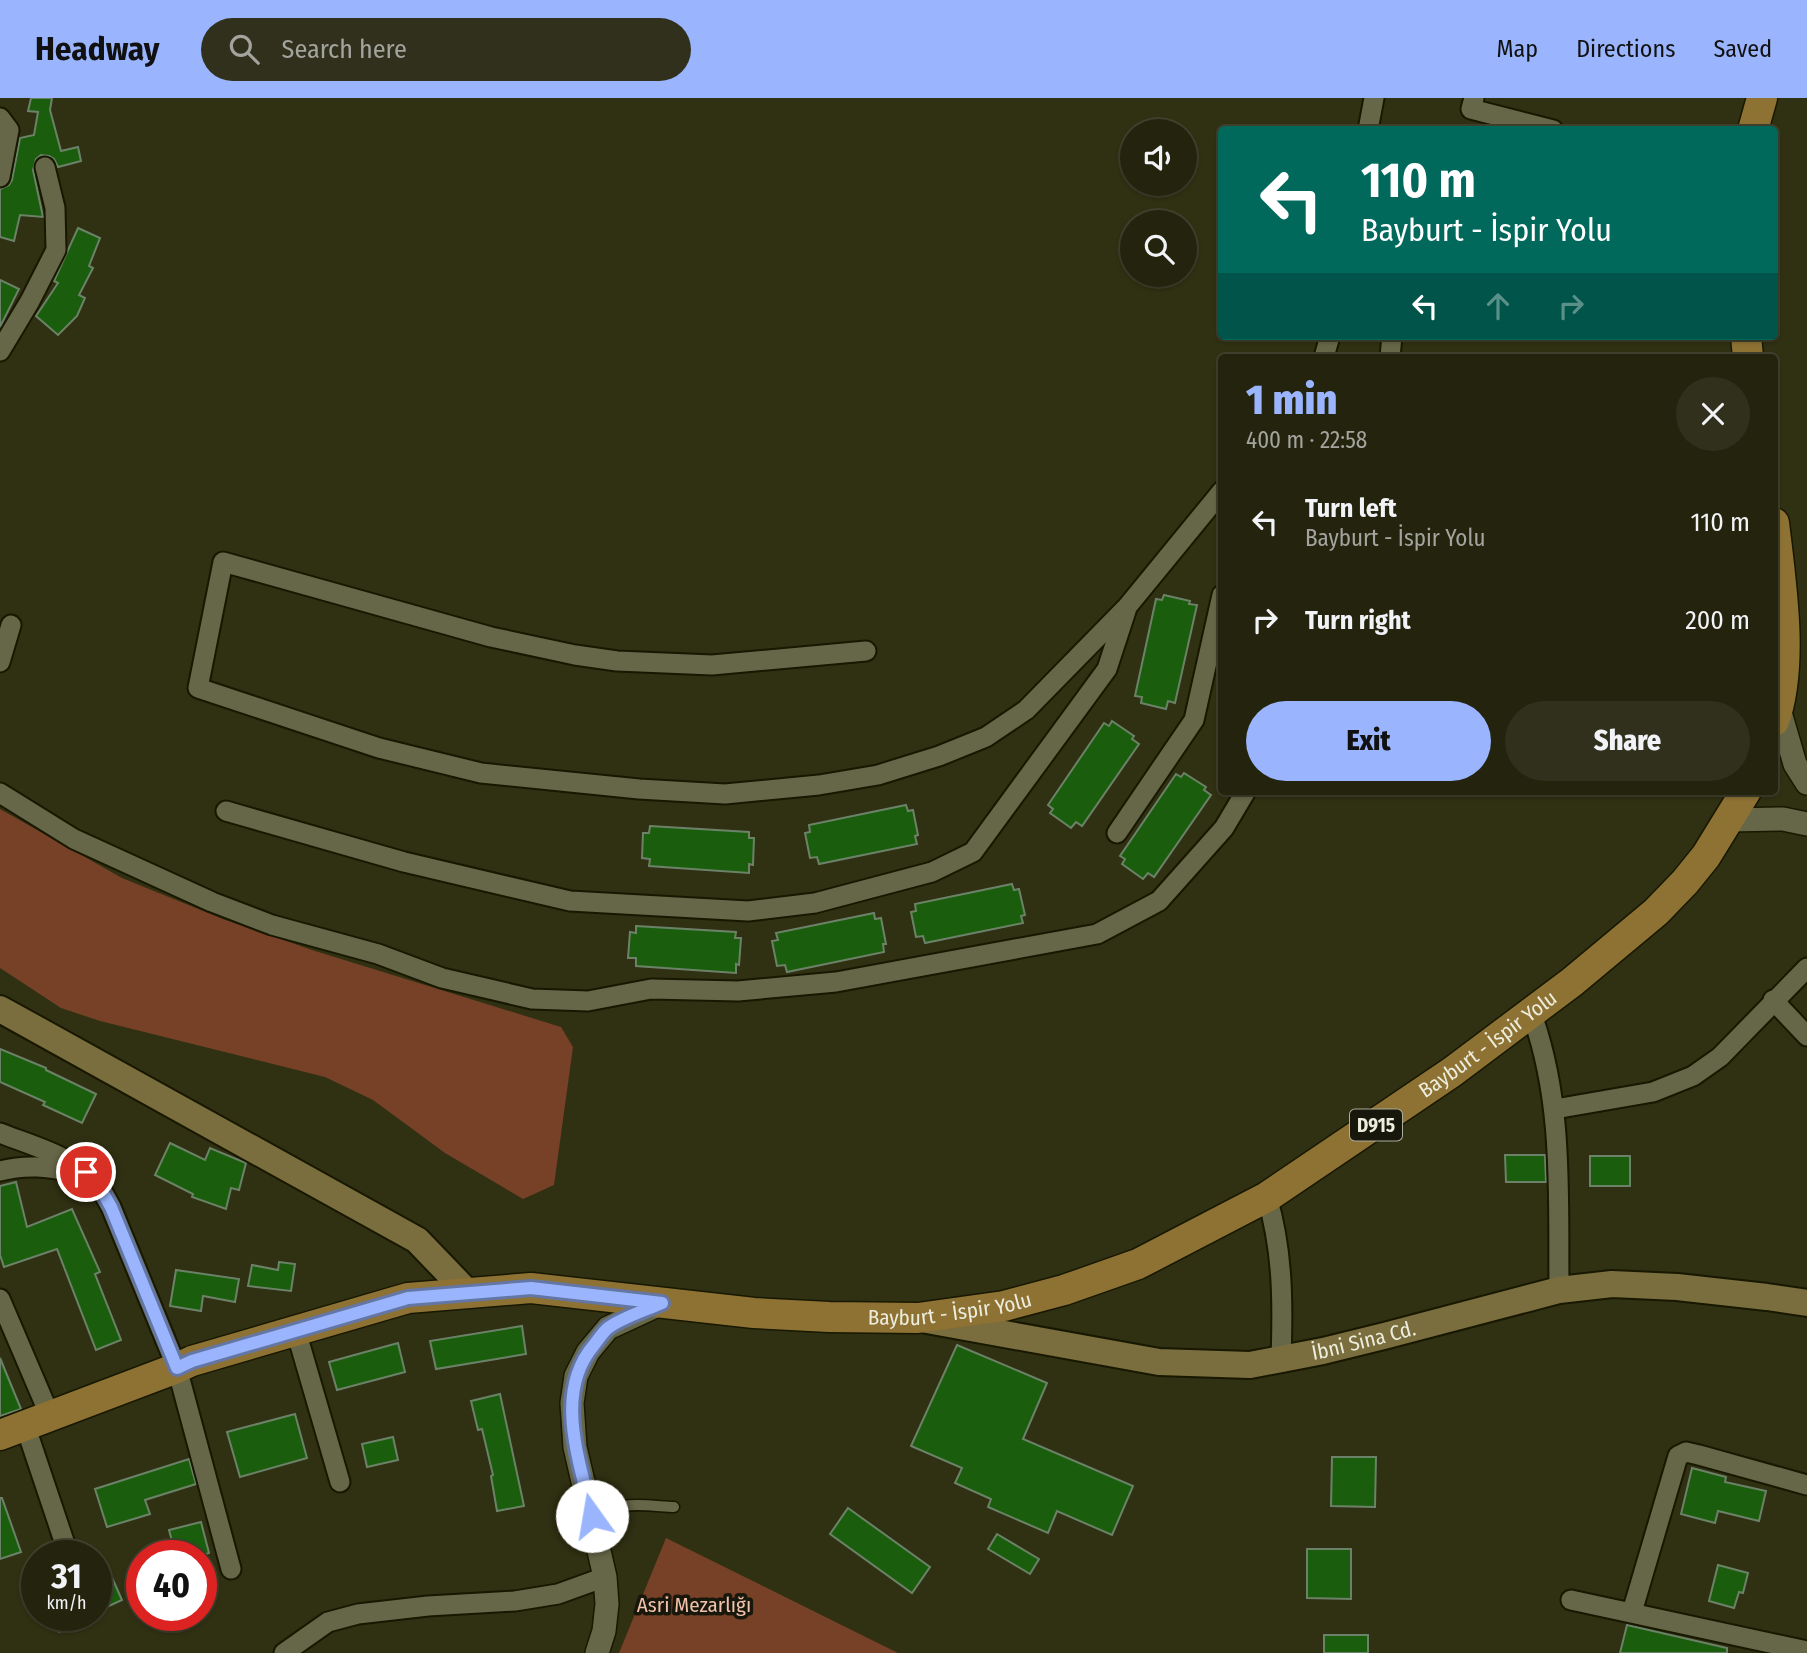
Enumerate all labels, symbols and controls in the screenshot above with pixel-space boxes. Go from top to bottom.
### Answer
search box [201,18,691,81]
text: Headway [35,29,159,69]
icon: search [225,30,263,68]
text: Search here [281,34,407,65]
text: Map [1497,35,1538,63]
text: Directions [1576,35,1675,63]
text: Saved [1713,35,1772,63]
map controls [1120,119,1197,287]
button: sound [1120,119,1197,196]
text: 110 m [1361,151,1476,210]
icon: left [1246,154,1337,245]
button: search [1120,210,1197,287]
text: Bayburt - İspir Yolu [1361,211,1612,249]
icon: left [1406,287,1444,325]
icon: ahead [1479,287,1517,325]
icon: right [1552,287,1590,325]
text: 1 min [1246,375,1337,425]
button: close [1676,377,1750,451]
text: 400 m · 22:58 [1246,426,1367,454]
text: Turn left [1305,493,1397,524]
icon: left [1246,503,1284,541]
text: 110 m [1690,507,1750,538]
text: Bayburt - İspir Yolu [1305,524,1485,552]
icon: right [1246,601,1284,639]
text: Turn right [1305,605,1411,636]
text: 200 m [1685,605,1750,636]
button: Exit [1246,701,1491,781]
button: Share [1505,701,1750,781]
street label: Bayburt - İspir Yolu [1414,985,1562,1104]
road number: D915 [1350,1110,1402,1140]
pin [56,1142,116,1202]
icon: arrive [67,1153,105,1191]
street label: Bayburt - İspir Yolu [868,1286,1034,1331]
street label: İbni Sina Cd. [1310,1315,1418,1366]
position arrow [555,1479,629,1553]
speed limit sign: 40 [126,1540,217,1631]
text: 31 [51,1555,82,1597]
text: km/h [46,1592,87,1614]
park label: Asri Mezarlığı [637,1592,751,1618]

